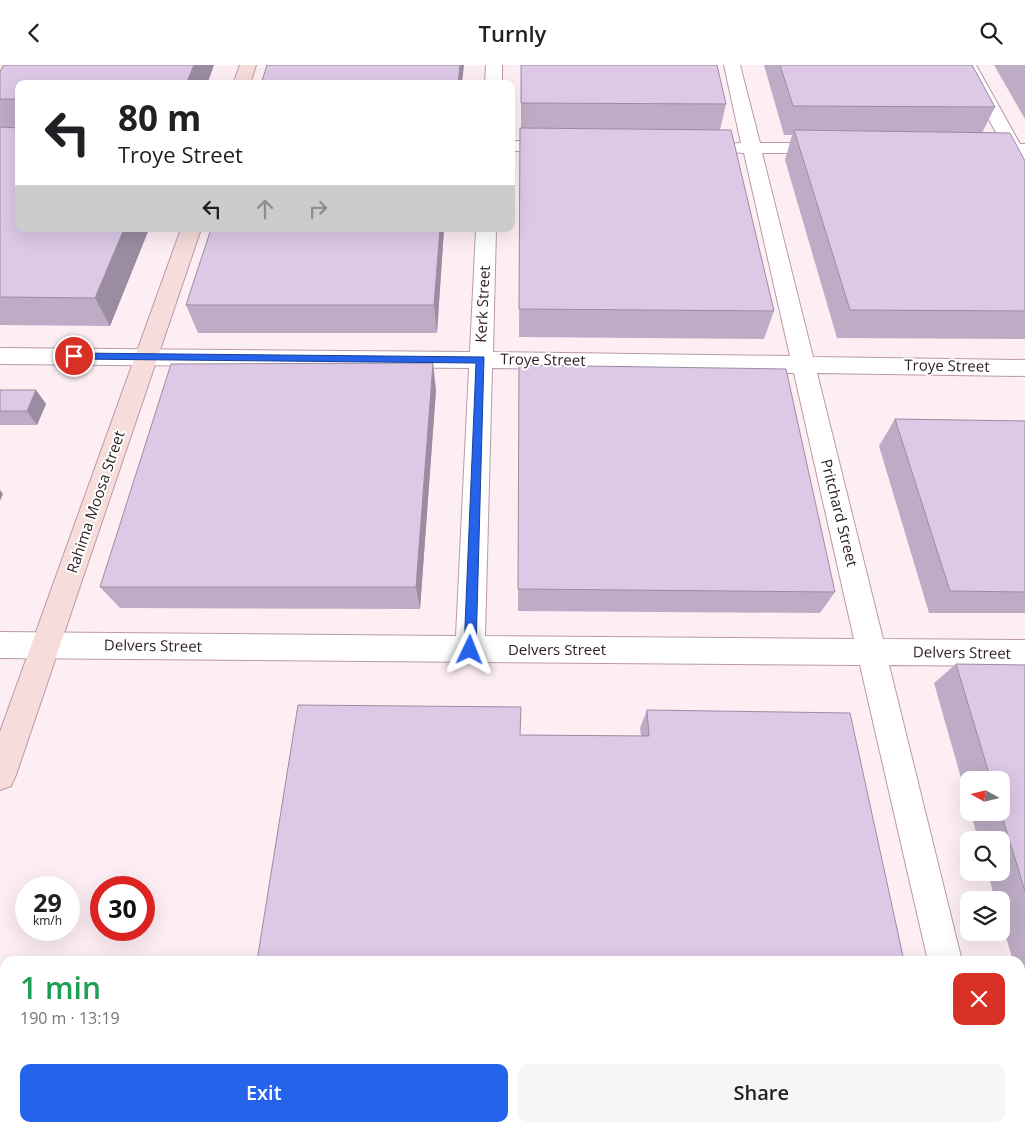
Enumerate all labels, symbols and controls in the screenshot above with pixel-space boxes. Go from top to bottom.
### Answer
text: Turnly [479,18,546,48]
icon: back [20,19,48,47]
icon: search [977,19,1005,47]
text: 80 m [118,94,201,141]
icon: left [35,100,100,165]
text: Troye Street [118,139,243,169]
icon: left [198,195,226,223]
icon: ahead [251,195,279,223]
icon: right [304,195,332,223]
street label: Kerk Street [470,265,494,343]
pin [53,335,95,377]
icon: arrive [60,342,88,370]
street label: Troye Street [500,348,586,370]
street label: Troye Street [904,354,990,376]
street label: Rahima Moosa Street [61,428,129,576]
street label: Pritchard Street [817,457,863,569]
position arrow [443,623,495,675]
street label: Delvers Street [104,634,202,656]
street label: Delvers Street [508,639,606,659]
street label: Delvers Street [913,641,1011,663]
north arrow [960,771,1010,821]
map controls [960,771,1010,941]
button: search [960,831,1010,881]
speed limit sign: 30 [90,876,155,941]
text: 29 [33,885,62,919]
button: layers [960,891,1010,941]
text: km/h [33,912,62,929]
text: 1 min [20,967,101,1008]
button: close [953,973,1005,1025]
text: 190 m · 13:19 [20,1007,120,1029]
button: Exit [20,1064,508,1122]
button: Share [518,1064,1005,1122]

